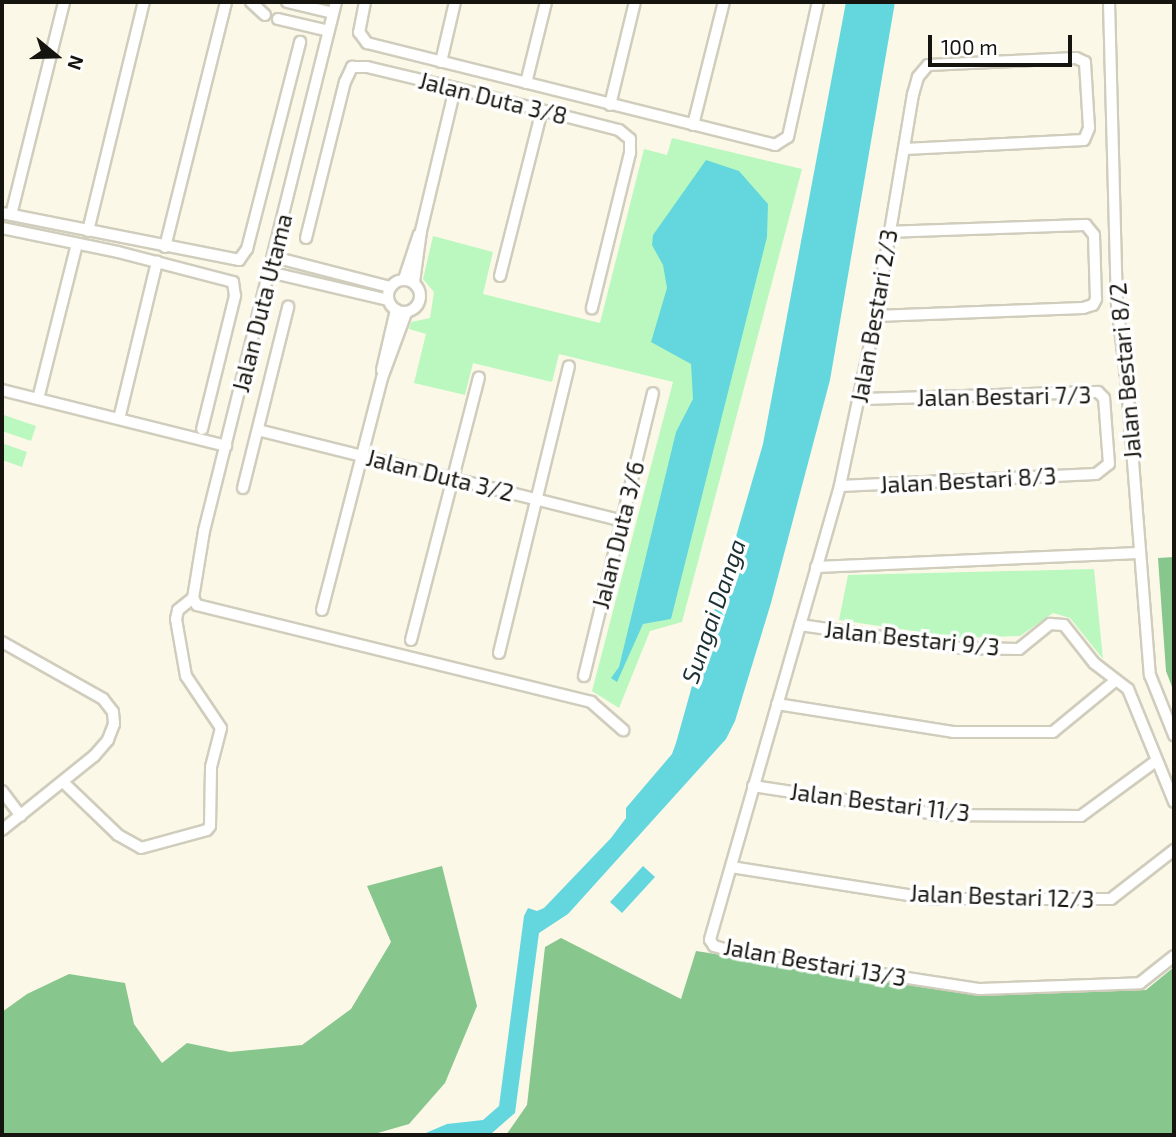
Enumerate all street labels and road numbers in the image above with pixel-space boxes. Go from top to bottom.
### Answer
street label: Jalan Duta 3/8 [416,66,570,130]
street label: Jalan Duta Utama [227,211,297,395]
street label: Jalan Bestari 2/3 [845,227,903,405]
street label: Jalan Bestari 8/2 [1104,282,1146,460]
street label: Jalan Bestari 7/3 [916,381,1092,411]
street label: Jalan Duta 3/2 [363,443,517,507]
street label: Jalan Duta 3/6 [586,458,650,612]
street label: Jalan Bestari 8/3 [879,462,1057,498]
street label: Jalan Bestari 9/3 [823,615,1001,661]
street label: Jalan Bestari 11/3 [788,777,972,827]
street label: Jalan Bestari 12/3 [909,879,1095,913]
street label: Jalan Bestari 13/3 [722,932,908,992]

